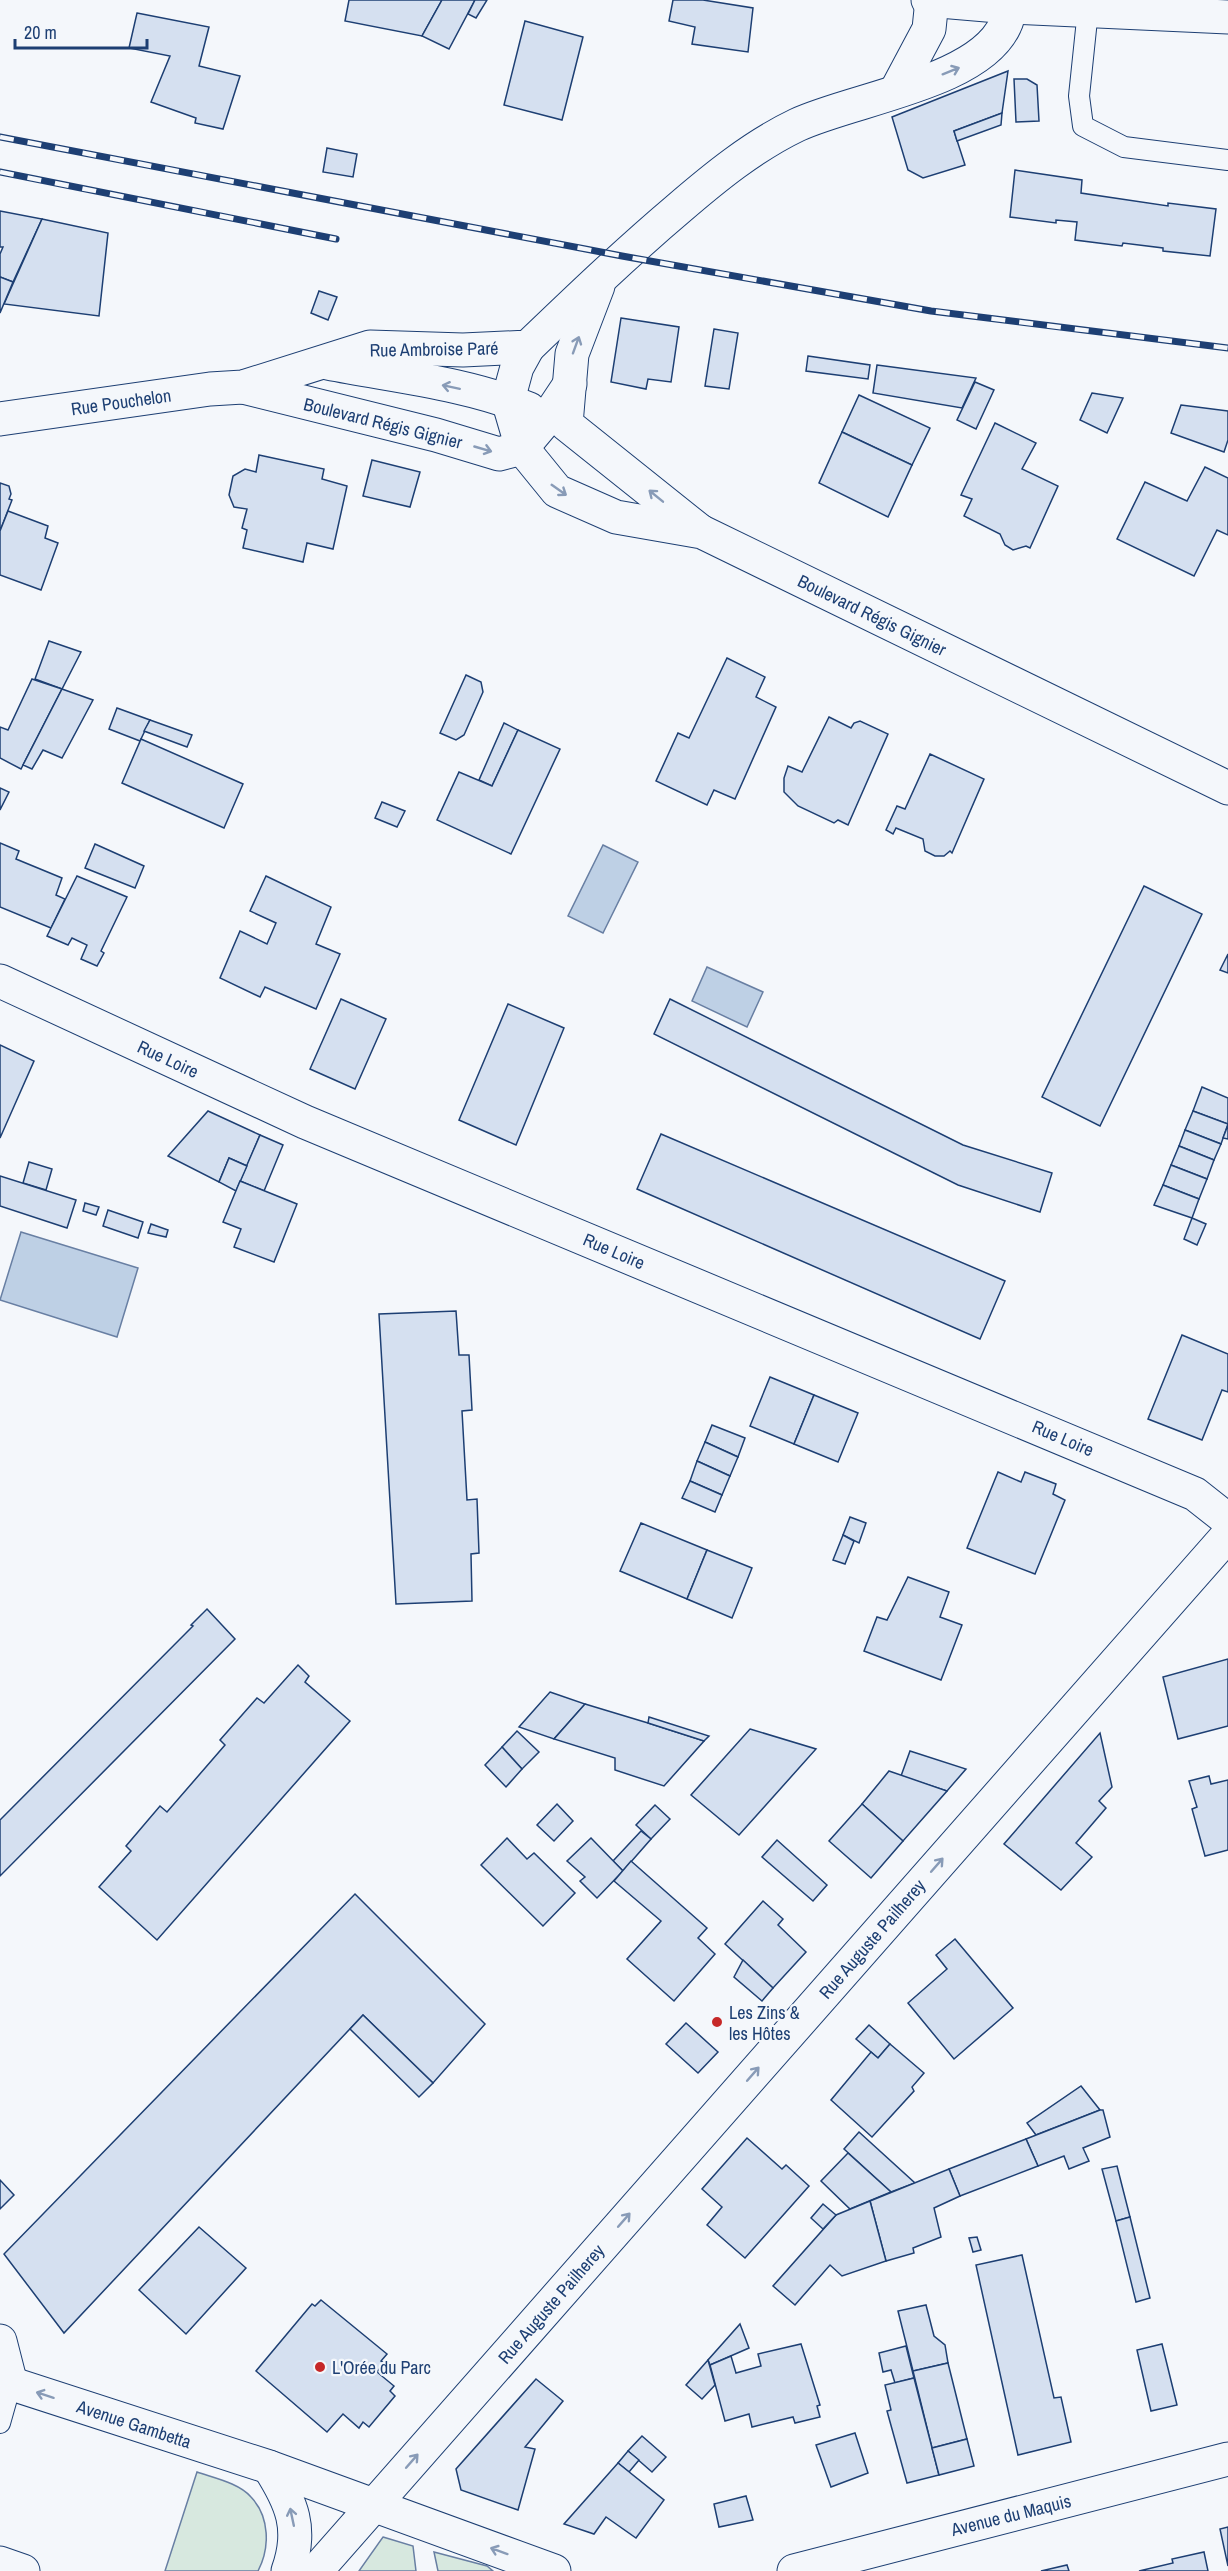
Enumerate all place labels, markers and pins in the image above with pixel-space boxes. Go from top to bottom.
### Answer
place label: Les Zins & les Hôtes [729,2000,800,2046]
marker: Les Zins & les Hôtes [710,2015,724,2029]
place label: L'Orée du Parc [332,2355,431,2380]
marker: L'Orée du Parc [313,2360,327,2374]

